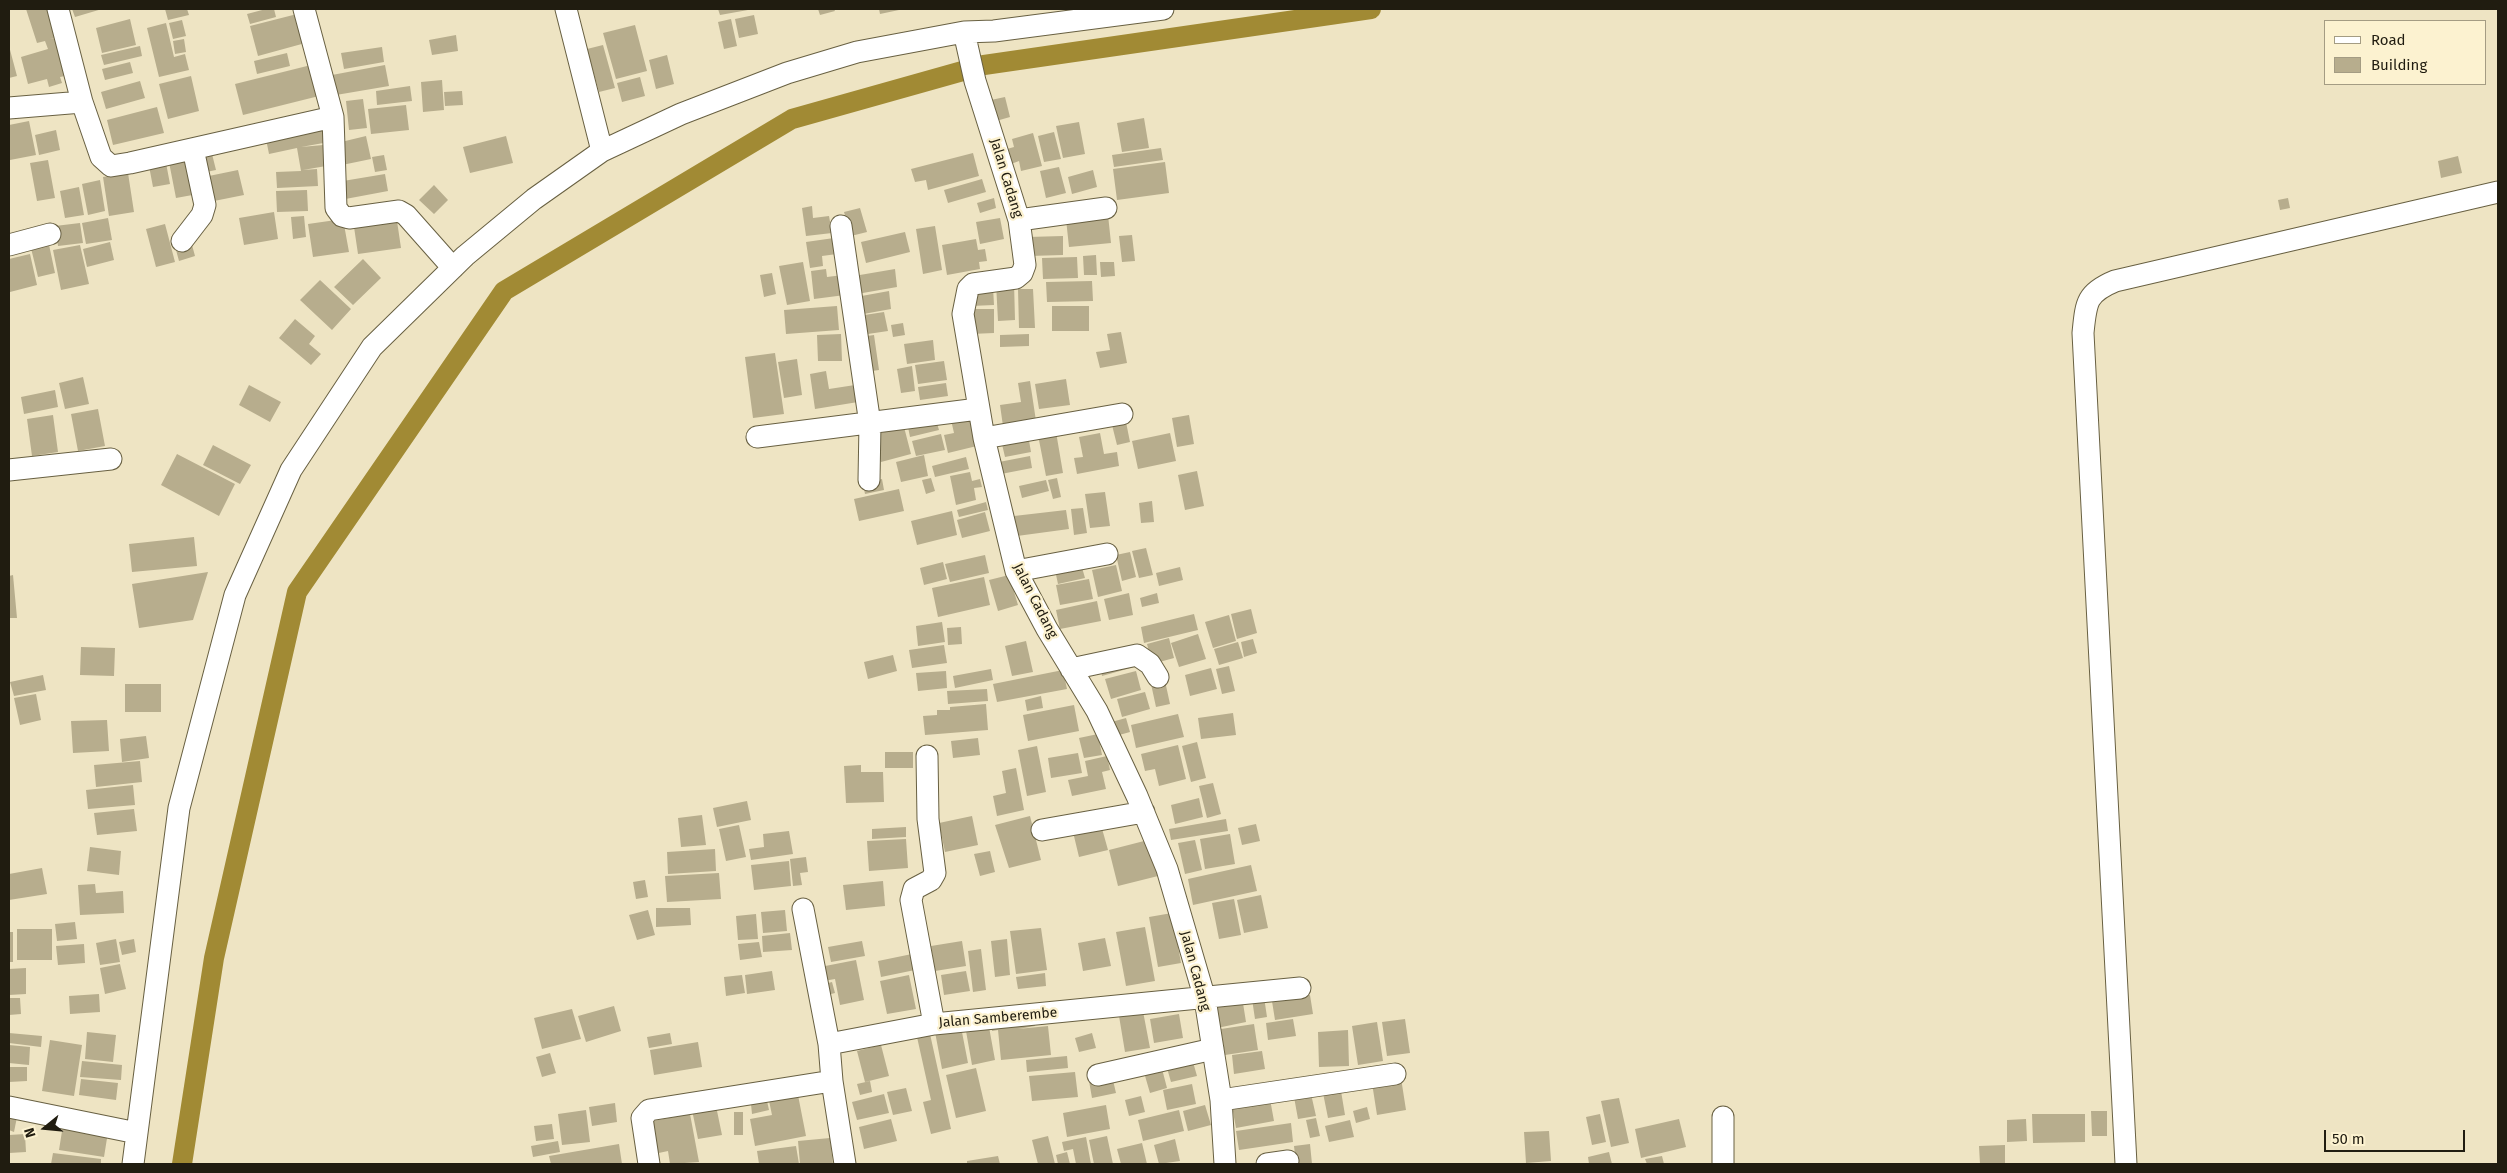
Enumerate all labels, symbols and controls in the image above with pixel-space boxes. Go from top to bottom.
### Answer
legend [2324,20,2487,85]
text: Road [2371,31,2406,49]
text: Building [2371,56,2427,74]
street label: Jalan Cadang [986,136,1026,220]
street label: Jalan Cadang [1009,561,1061,641]
street label: Jalan Cadang [1176,929,1214,1013]
street label: Jalan Samberembe [938,1004,1058,1032]
north arrow [20,1103,70,1153]
scale bar [2327,1120,2468,1152]
text: N [21,1126,40,1139]
text: 50 m [2332,1130,2365,1148]

